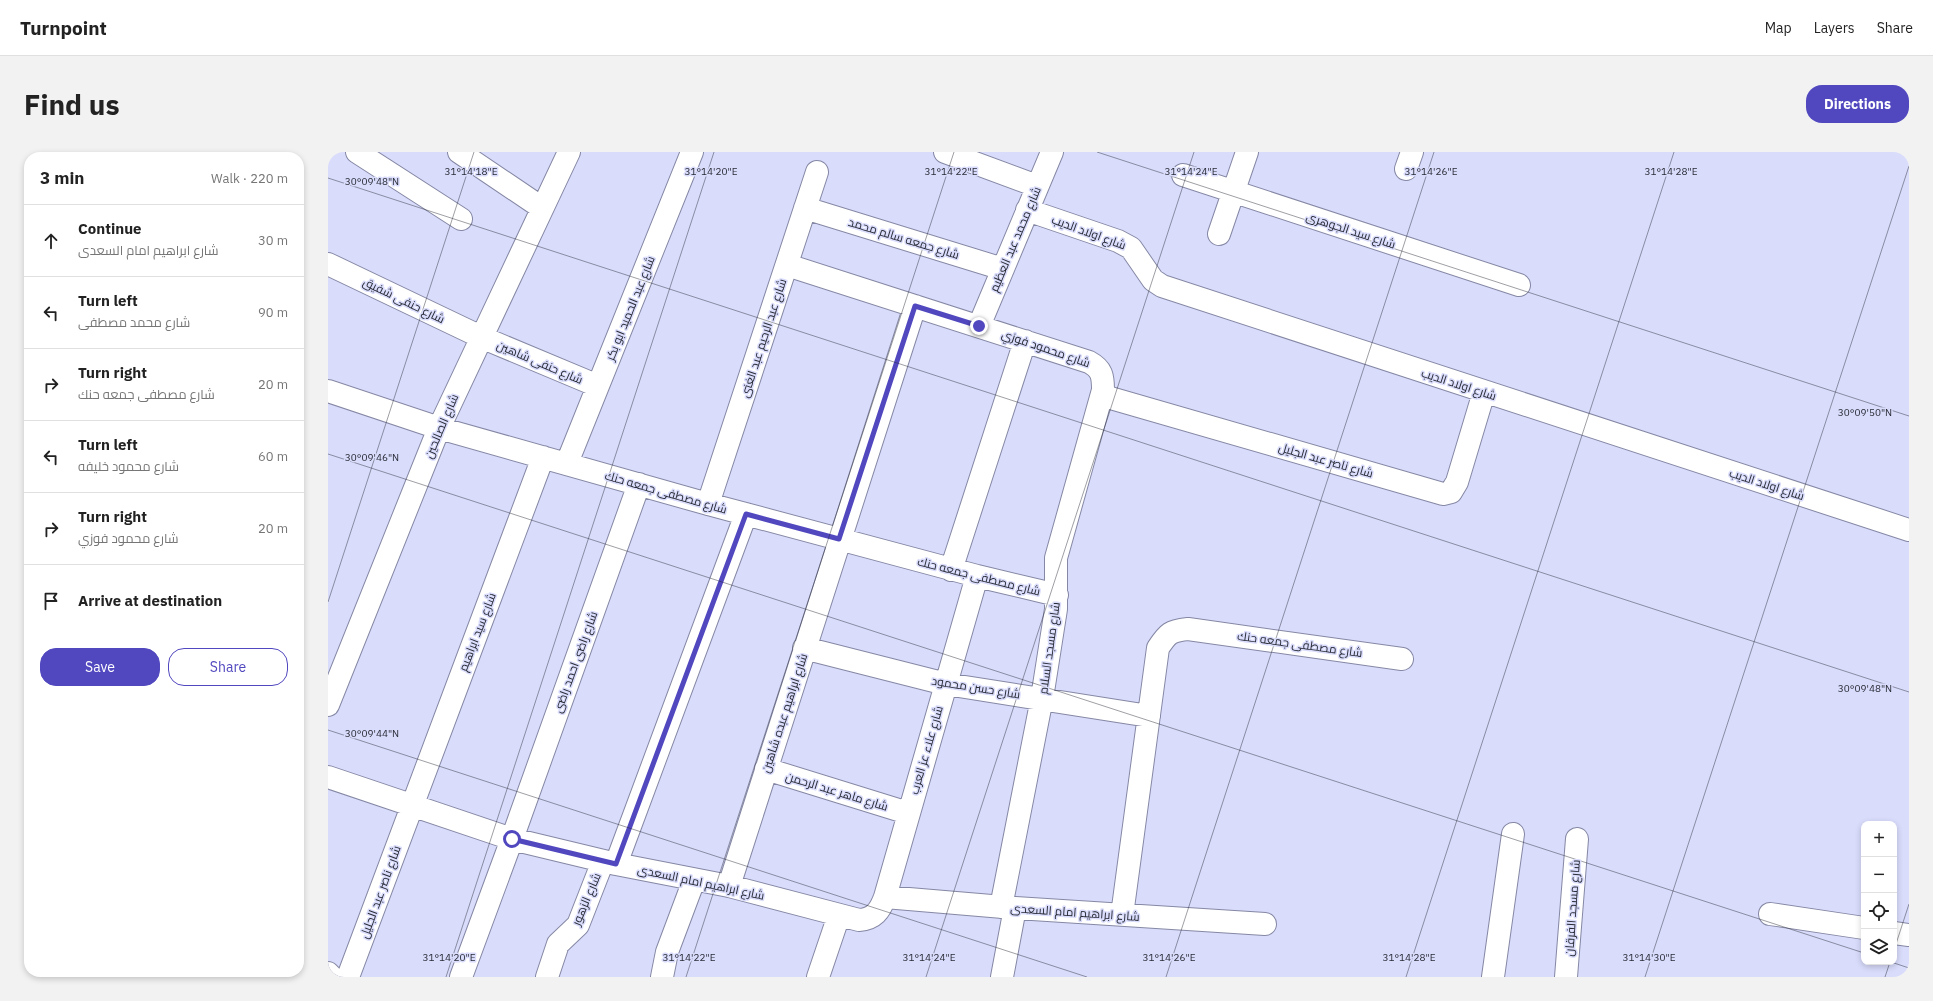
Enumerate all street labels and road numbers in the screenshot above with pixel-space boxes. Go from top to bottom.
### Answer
street label: شارع محمد عبد العظيم [986,184,1045,294]
street label: شارع سيد الجوهرى [1304,208,1398,253]
street label: شارع اولاد الديب [1049,212,1128,253]
street label: شارع جمعه سالم محمد [846,214,961,263]
street label: شارع عبد الحميد ابو بكر [602,253,659,364]
street label: شارع حنفى شفيق [360,274,447,327]
street label: شارع عبد الرحيم عبد الغنى [737,276,790,400]
street label: شارع محمود فوزي [999,326,1092,373]
street label: شارع حنفى شاهين [494,337,585,388]
street label: شارع اولاد الديب [1419,365,1499,404]
street label: شارع الصالحين [421,391,462,461]
street label: شارع ناصر عبد الجليل [1277,439,1375,482]
street label: شارع اولاد الديب [1727,465,1807,504]
street label: شارع مصطفى جمعه حنك [603,467,729,518]
street label: شارع مصطفى جمعه حنك [916,553,1042,600]
street label: شارع سيد ابراهيم [455,590,500,674]
street label: شارع مسجد السلام [1035,601,1064,695]
street label: شارع راضى احمد راضى [550,609,601,715]
street label: شارع مصطفى جمعه حنك [1236,628,1364,661]
street label: شارع ابراهيم عبده شاهين [758,651,811,775]
street label: شارع حسن محمود [930,673,1022,702]
street label: شارع علاء عز العرب [906,704,947,796]
street label: شارع ماهر عبد الرحمن [784,768,890,815]
street label: شارع ناصر عبد الجليل [356,843,405,941]
street label: شارع مسجد الفرقان [1561,859,1584,957]
street label: شارع ابراهيم امام السعدى [636,861,766,904]
street label: شارع الزهور [568,870,605,929]
street label: شارع ابراهيم امام السعدى [1010,900,1140,925]

